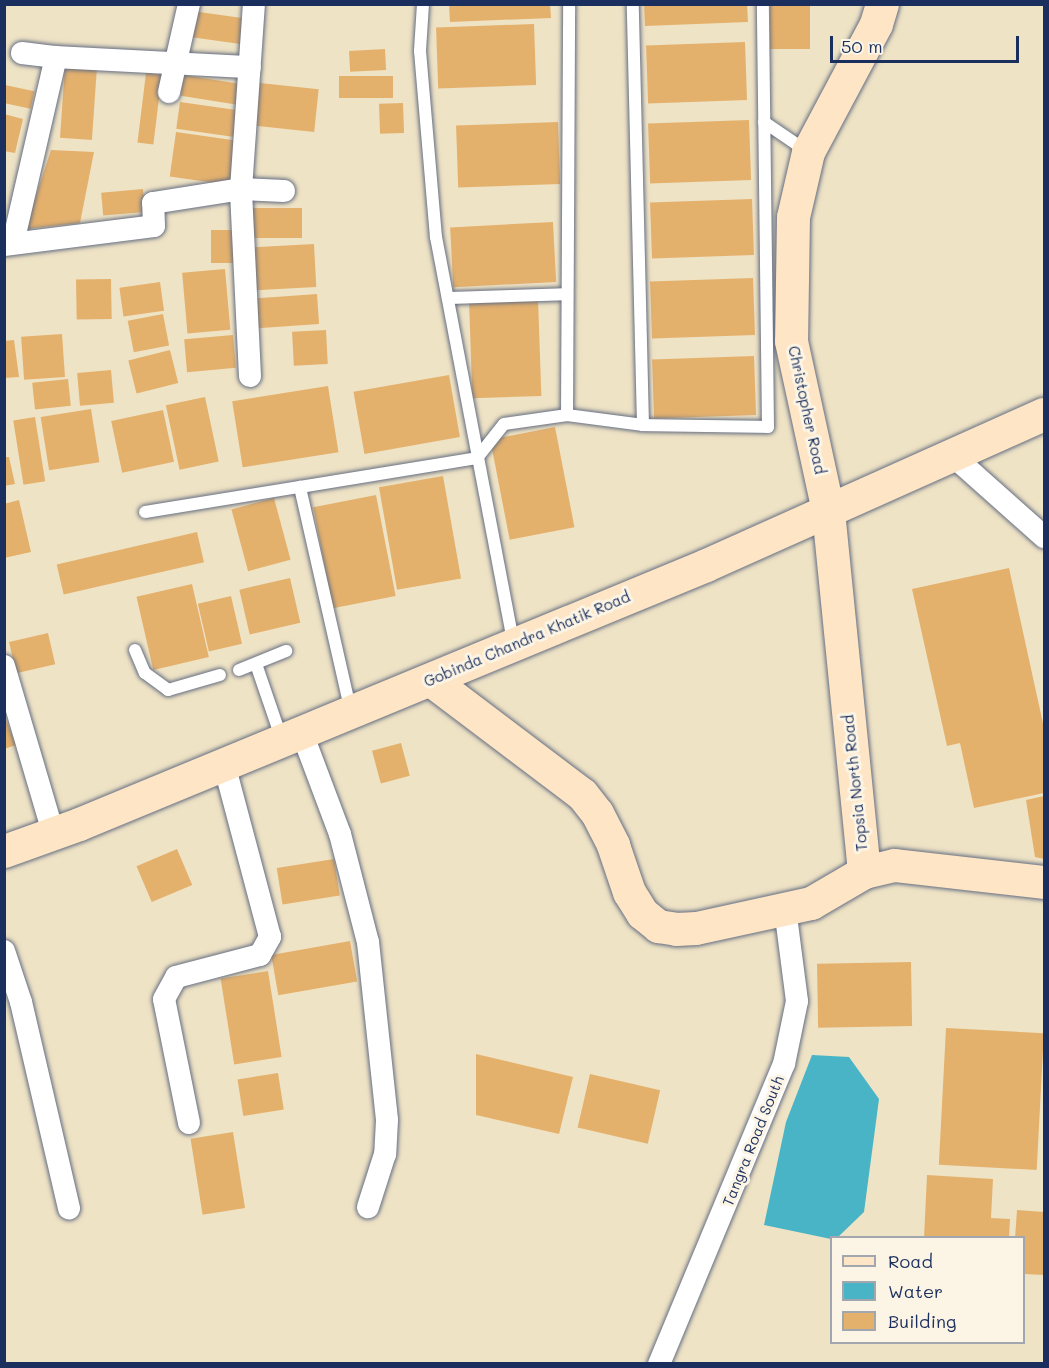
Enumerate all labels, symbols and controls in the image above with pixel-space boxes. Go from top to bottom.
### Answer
scale bar [833,24,1022,62]
text: 50 m [841,34,883,58]
street label: Christopher Road [785,344,829,476]
street label: Gobinda Chandra Khatik Road [421,587,633,691]
street label: Topsia North Road [839,714,871,852]
street label: Tangra Road South [719,1073,787,1209]
legend [830,1236,1025,1344]
text: Road [888,1249,933,1273]
text: Water [888,1279,943,1303]
text: Building [888,1309,956,1333]

